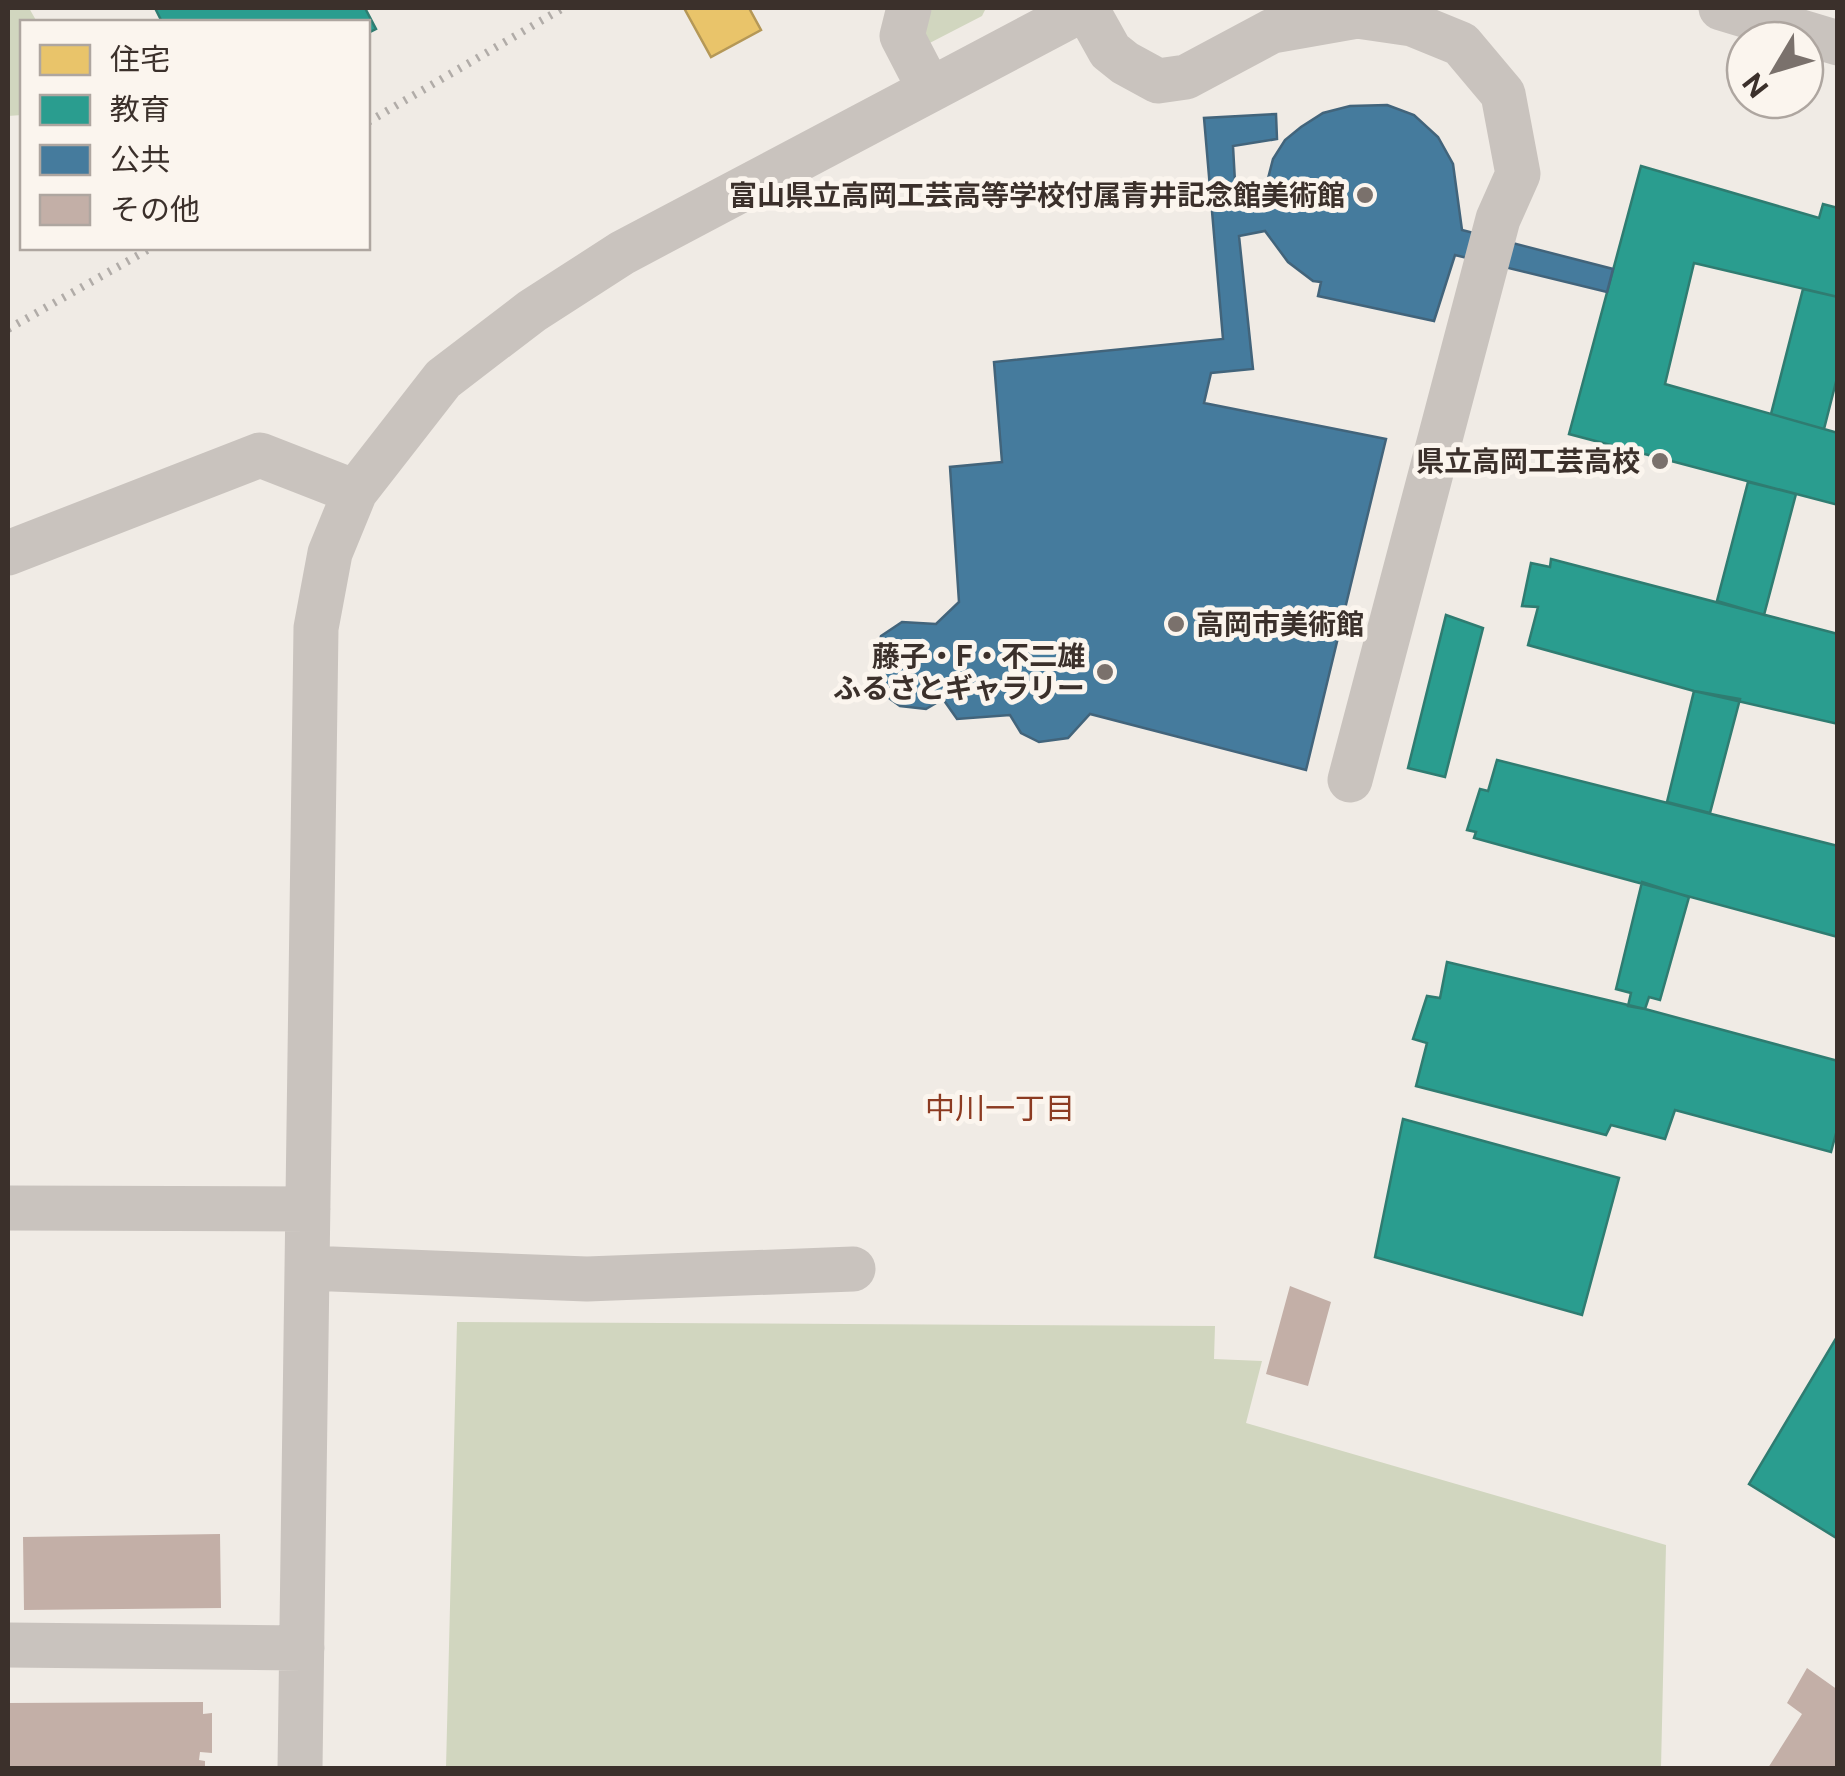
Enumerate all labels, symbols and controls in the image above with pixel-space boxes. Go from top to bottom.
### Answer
legend [20,20,370,250]
north arrow [1725,20,1825,120]
text: 住宅 [110,41,170,77]
text: N [1735,67,1775,104]
text: 教育 [110,91,170,127]
text: 公共 [110,141,170,177]
place label: 富山県立高岡工芸高等学校付属青井記念館美術館 [729,178,1345,211]
marker: 富山県立高岡工芸高等学校付属青井記念館美術館 [1354,184,1376,206]
text: その他 [110,191,200,227]
place label: 県立高岡工芸高校 [1416,444,1640,477]
marker: 県立高岡工芸高校 [1649,450,1671,472]
place label: 高岡市美術館 [1196,607,1364,640]
marker: 高岡市美術館 [1165,613,1187,635]
place label: 藤子・F・不二雄 ふるさとギャラリー [833,639,1085,704]
marker: 藤子・F・不二雄 ふるさとギャラリー [1094,661,1116,683]
district label: 中川一丁目 [925,1090,1075,1126]

